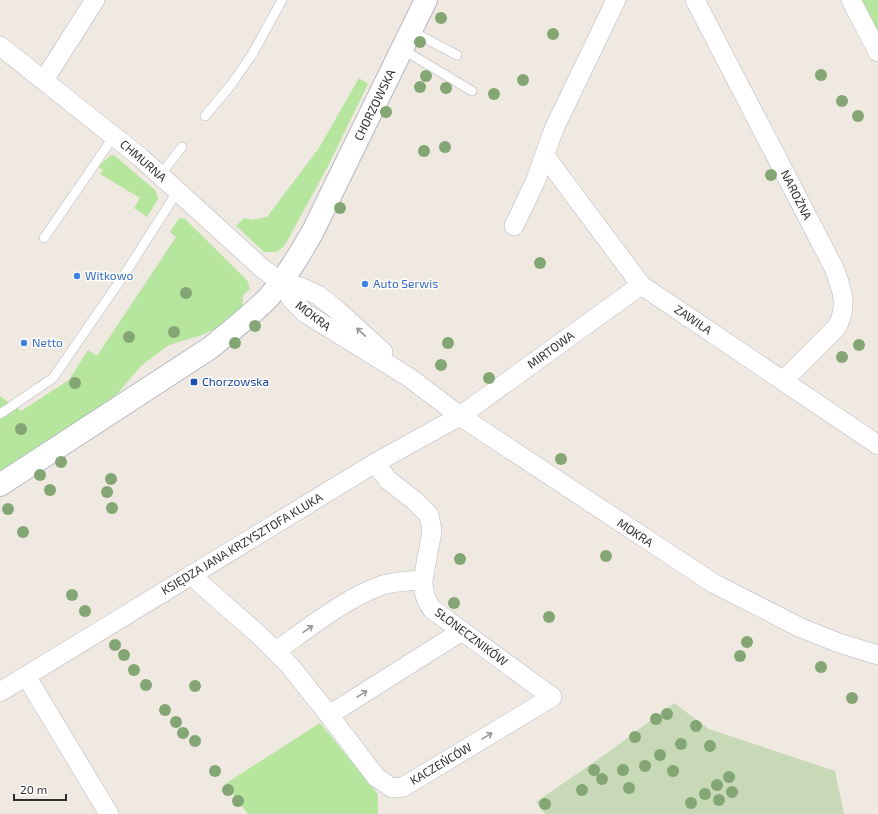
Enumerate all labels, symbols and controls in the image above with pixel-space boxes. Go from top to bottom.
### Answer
street label: CHORZOWSKA [351,66,398,143]
street label: CHMURNA [118,136,170,184]
street label: NAROŻNA [778,167,816,222]
place label: Witkowo [85,268,133,282]
marker: Witkowo [72,271,82,281]
place label: Auto Serwis [373,276,438,290]
marker: Auto Serwis [360,279,370,289]
street label: MOKRA [293,297,334,333]
street label: ZAWIŁA [672,302,715,337]
one-way arrow [356,327,366,337]
street label: MIRTOWA [524,327,577,371]
place label: Netto [32,335,63,349]
marker: Netto [19,338,29,348]
place label: Chorzowska [202,374,269,388]
marker: Chorzowska [189,377,199,387]
street label: KSIĘDZA JANA KRZYSZTOFA KLUKA [158,489,325,597]
street label: MOKRA [615,515,657,550]
street label: SŁONECZNIKÓW [433,604,511,668]
one-way arrow [302,625,313,633]
one-way arrow [356,690,367,698]
one-way arrow [481,732,493,740]
street label: KACZEŃCÓW [407,739,474,787]
scale bar [14,776,66,802]
text: 20 m [20,782,47,796]

